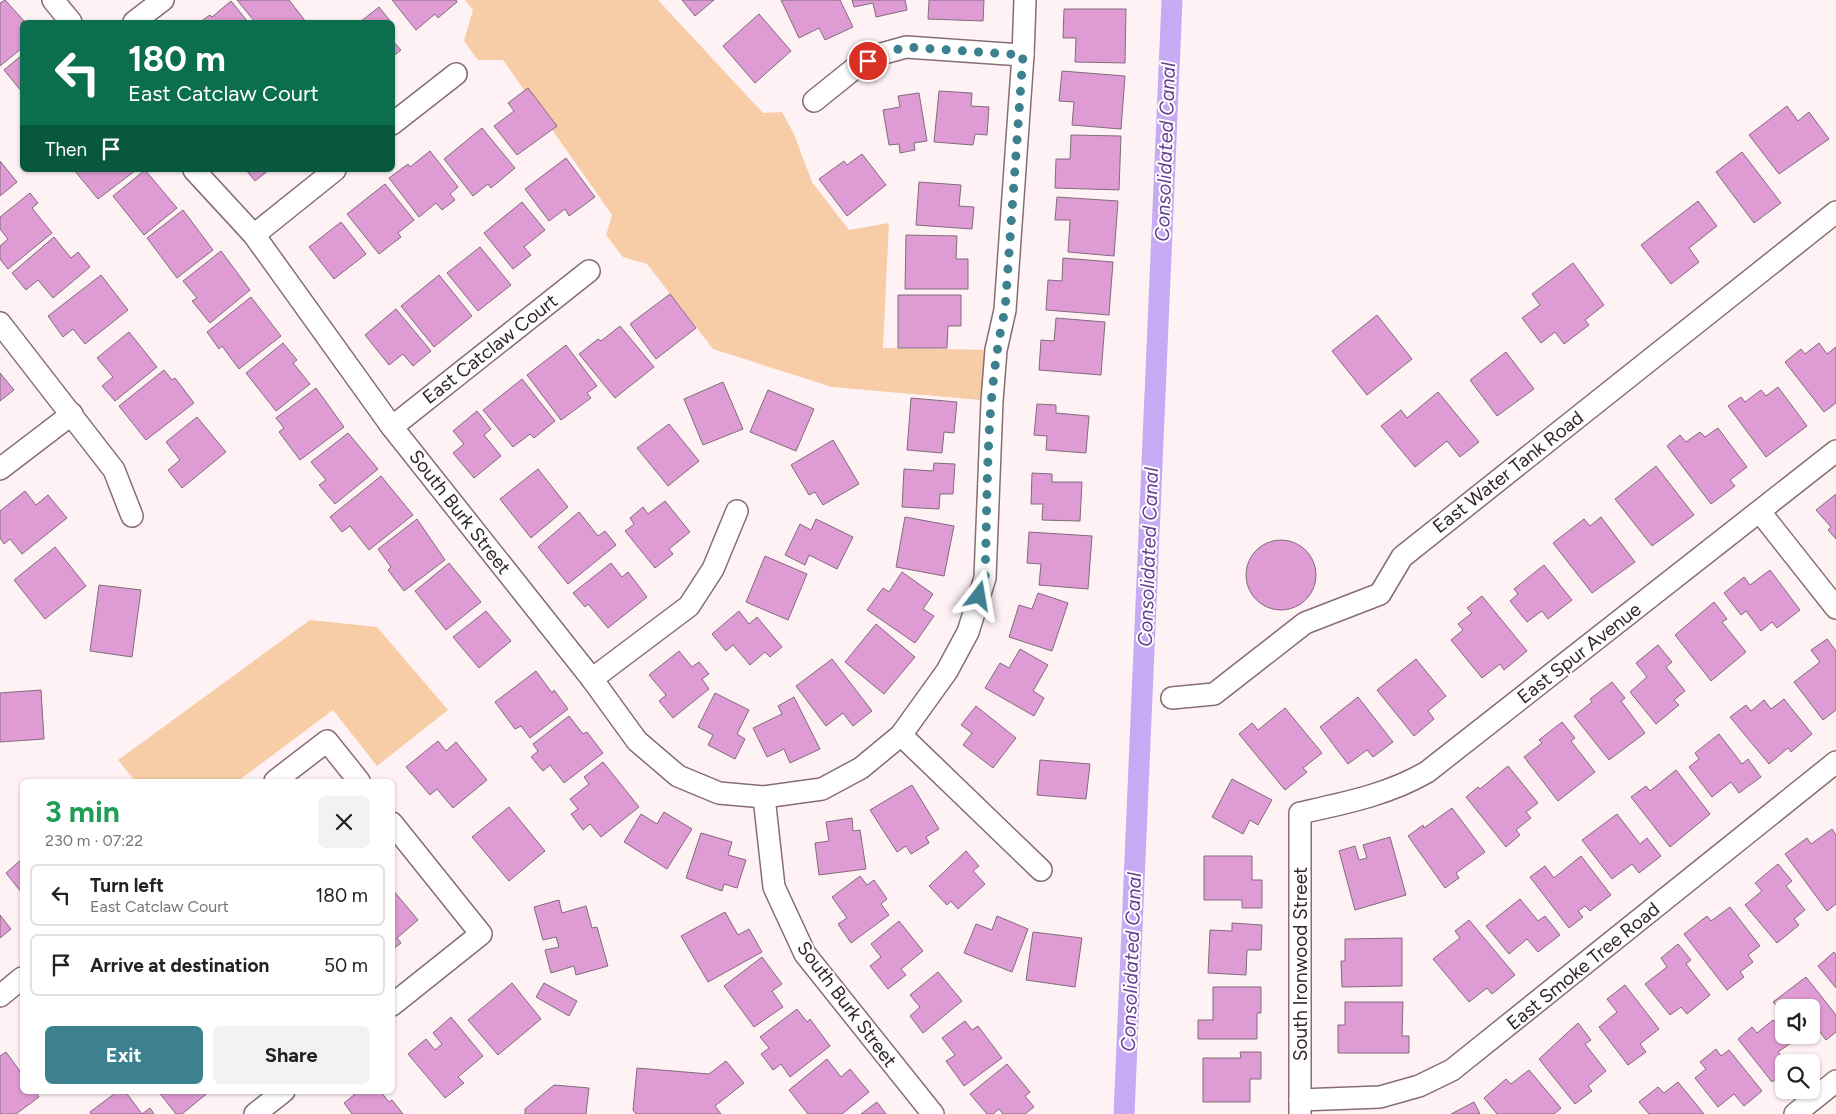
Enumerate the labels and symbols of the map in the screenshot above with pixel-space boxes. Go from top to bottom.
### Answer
pin [847,40,889,82]
water label: Consolidated Canal [1150,61,1180,242]
street label: East Catclaw Court [418,289,562,409]
street label: East Water Tank Road [1428,406,1588,538]
street label: South Burk Street [404,445,516,579]
water label: Consolidated Canal [1133,466,1163,647]
position arrow [952,569,1004,621]
street label: East Spur Avenue [1513,598,1645,708]
street label: South Ironwood Street [1289,867,1312,1061]
water label: Consolidated Canal [1116,871,1146,1052]
street label: East Smoke Tree Road [1502,897,1664,1035]
street label: South Burk Street [792,937,902,1071]

